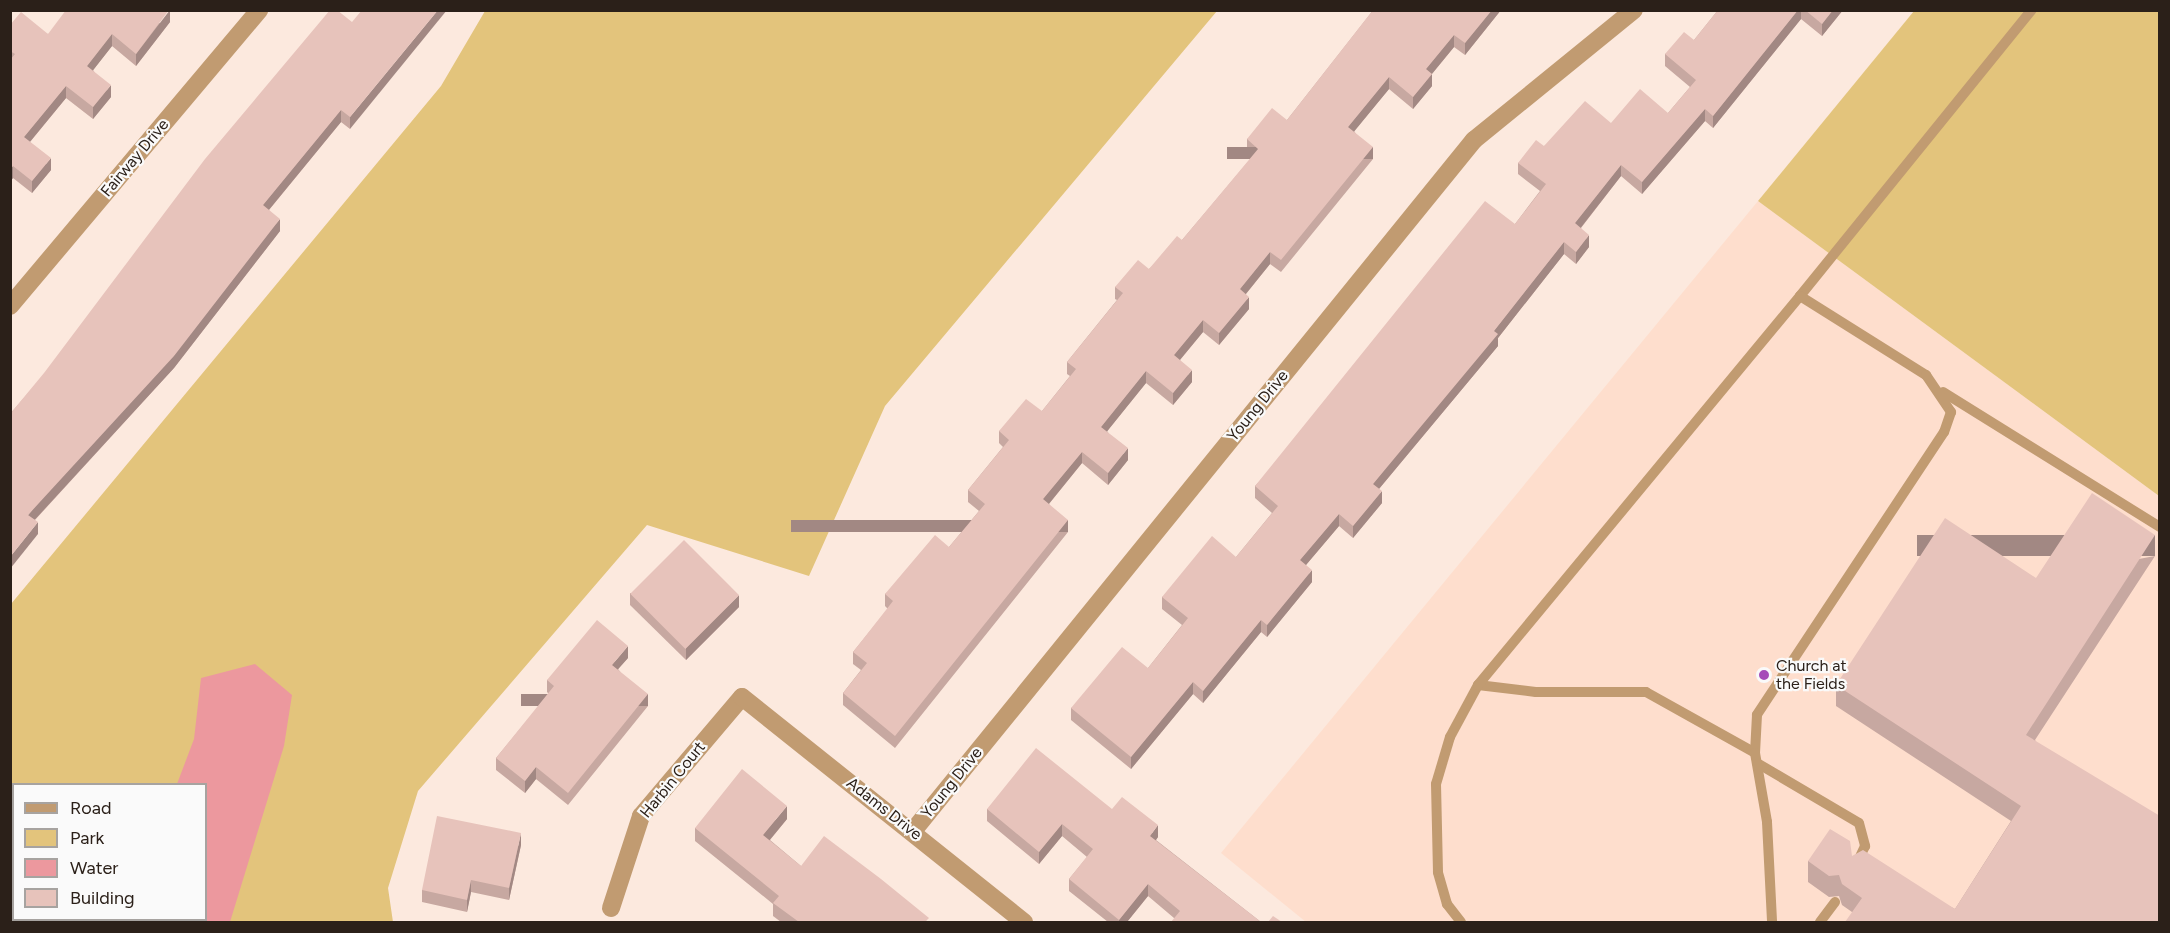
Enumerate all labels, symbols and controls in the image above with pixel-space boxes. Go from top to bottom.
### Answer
street label: Fairway Drive [97,115,173,201]
street label: Young Drive [1223,366,1293,446]
place label: Church at the Fields [1776,656,1847,694]
marker: Church at the Fields [1757,668,1771,682]
street label: Harbin Court [636,738,710,822]
street label: Young Drive [917,743,987,823]
street label: Adams Drive [843,774,925,844]
legend [12,783,207,921]
text: Road [70,797,111,819]
text: Park [70,827,104,849]
text: Water [70,857,118,879]
text: Building [70,887,135,909]

